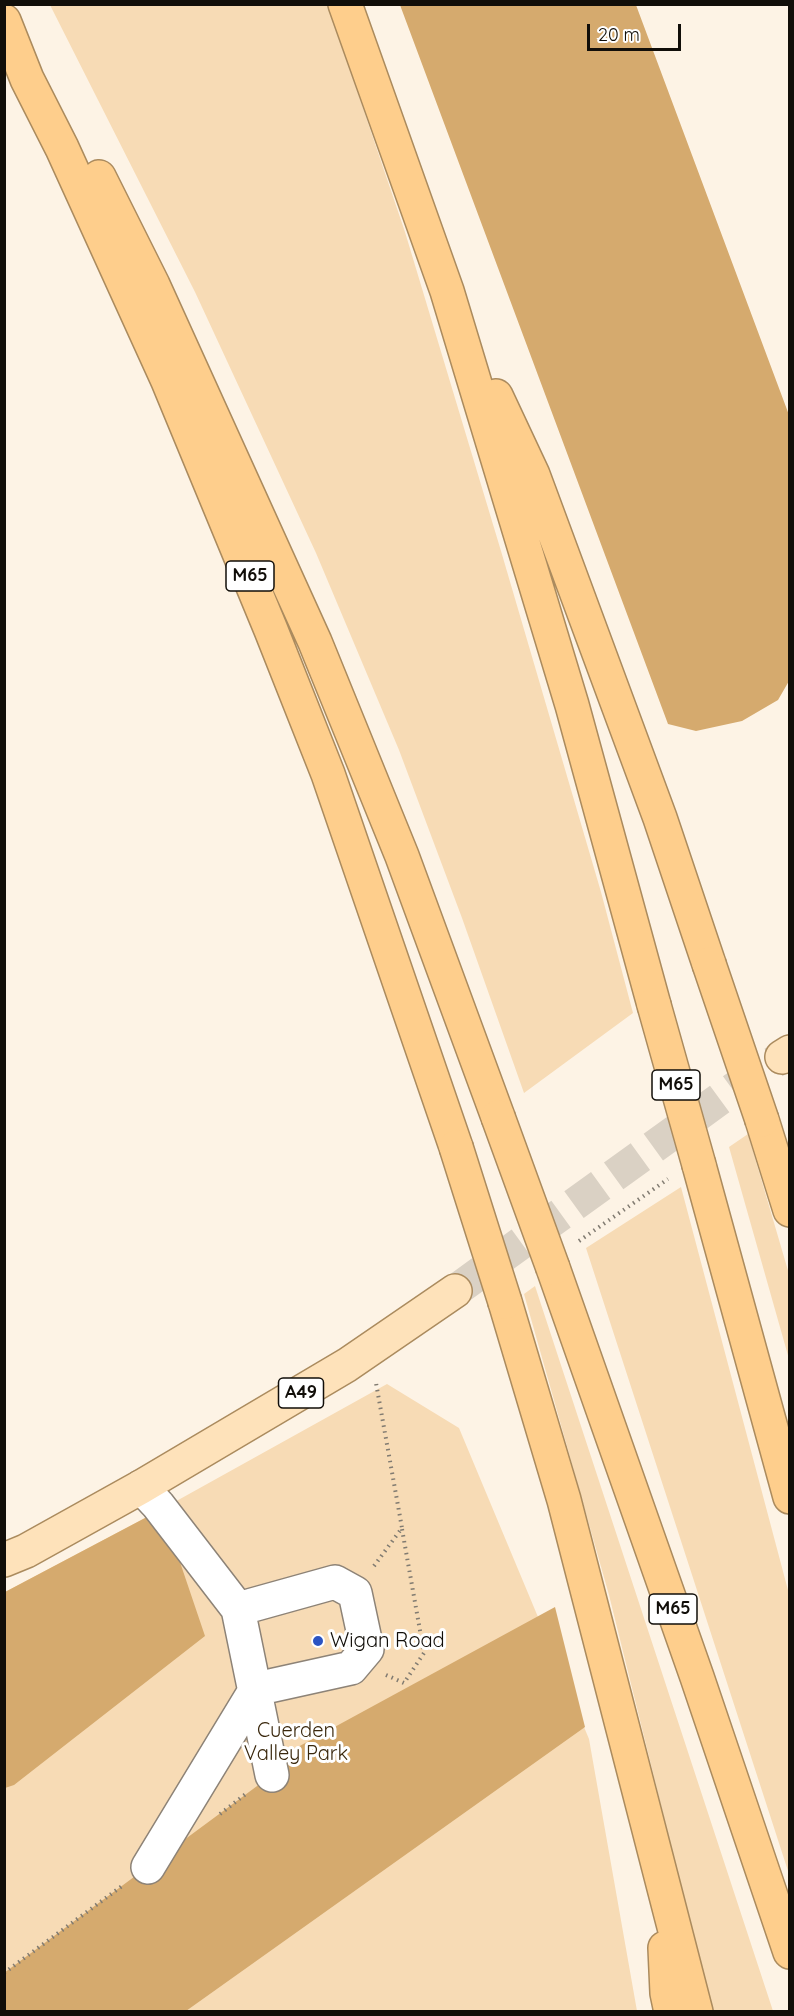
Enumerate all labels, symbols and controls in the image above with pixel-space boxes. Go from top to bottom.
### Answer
scale bar [590,12,684,50]
text: 20 m [598,23,640,46]
road number: M65 [226,561,274,591]
road number: M65 [652,1070,700,1100]
road number: A49 [278,1378,324,1408]
road number: M65 [649,1594,697,1624]
place label: Wigan Road [330,1629,445,1653]
marker: Wigan Road [311,1634,325,1648]
park label: Cuerden Valley Park [244,1719,348,1766]

